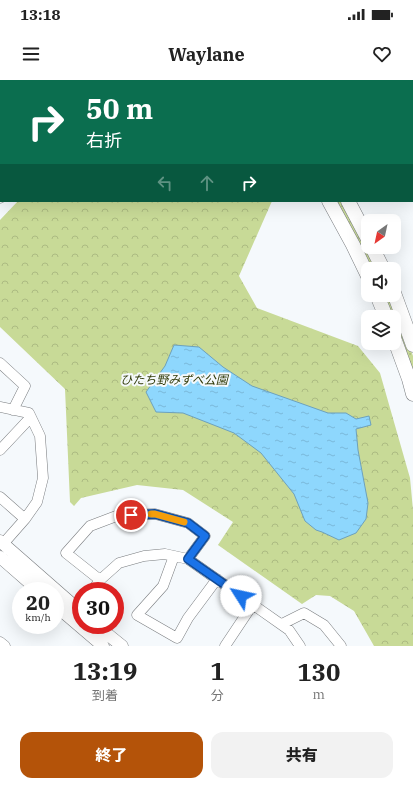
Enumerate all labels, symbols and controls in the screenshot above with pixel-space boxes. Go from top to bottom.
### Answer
text: 13:18 [20,5,61,24]
icon: menu [20,43,42,65]
text: Waylane [168,43,245,66]
icon: heart [371,43,393,65]
text: 50 m [86,90,153,127]
icon: right [20,96,72,148]
text: 右折 [86,129,122,152]
icon: left [154,172,176,194]
icon: ahead [196,172,218,194]
icon: right [238,172,260,194]
north arrow [361,214,401,254]
map controls [361,214,401,350]
button: sound [361,262,401,302]
button: layers [361,310,401,350]
park label: ひたち野みずべ公園 [120,372,230,387]
pin [114,498,148,532]
icon: arrive [120,504,142,526]
position arrow [220,575,262,617]
speed limit sign: 30 [72,582,124,634]
text: 20 [26,589,50,616]
text: km/h [25,611,51,624]
text: 13:19 [73,655,138,687]
text: 1 [210,655,225,687]
text: 130 [297,656,340,688]
text: m [313,686,325,703]
text: 到着 [92,687,118,704]
text: 分 [211,687,224,704]
button: 終了 [20,732,203,778]
button: 共有 [211,732,393,778]

